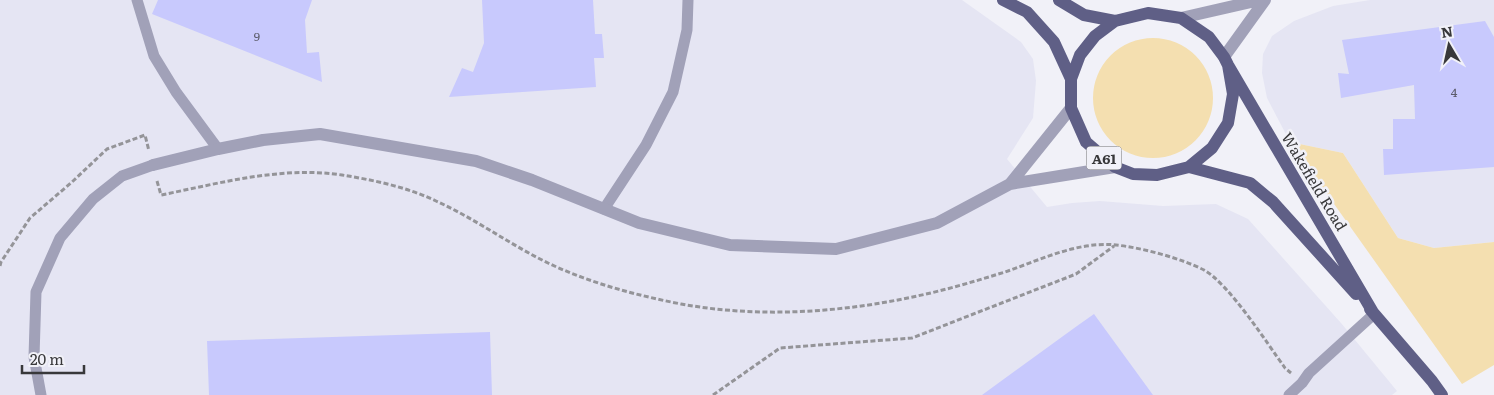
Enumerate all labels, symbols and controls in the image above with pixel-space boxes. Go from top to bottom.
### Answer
north arrow [1424,20,1474,70]
text: N [1439,20,1454,42]
house number: 9 [254,27,260,45]
house number: 4 [1451,83,1458,101]
street label: Wakefield Road [1276,127,1354,235]
road number: A61 [1086,146,1122,170]
scale bar [22,342,85,374]
text: 20 m [30,347,64,370]

